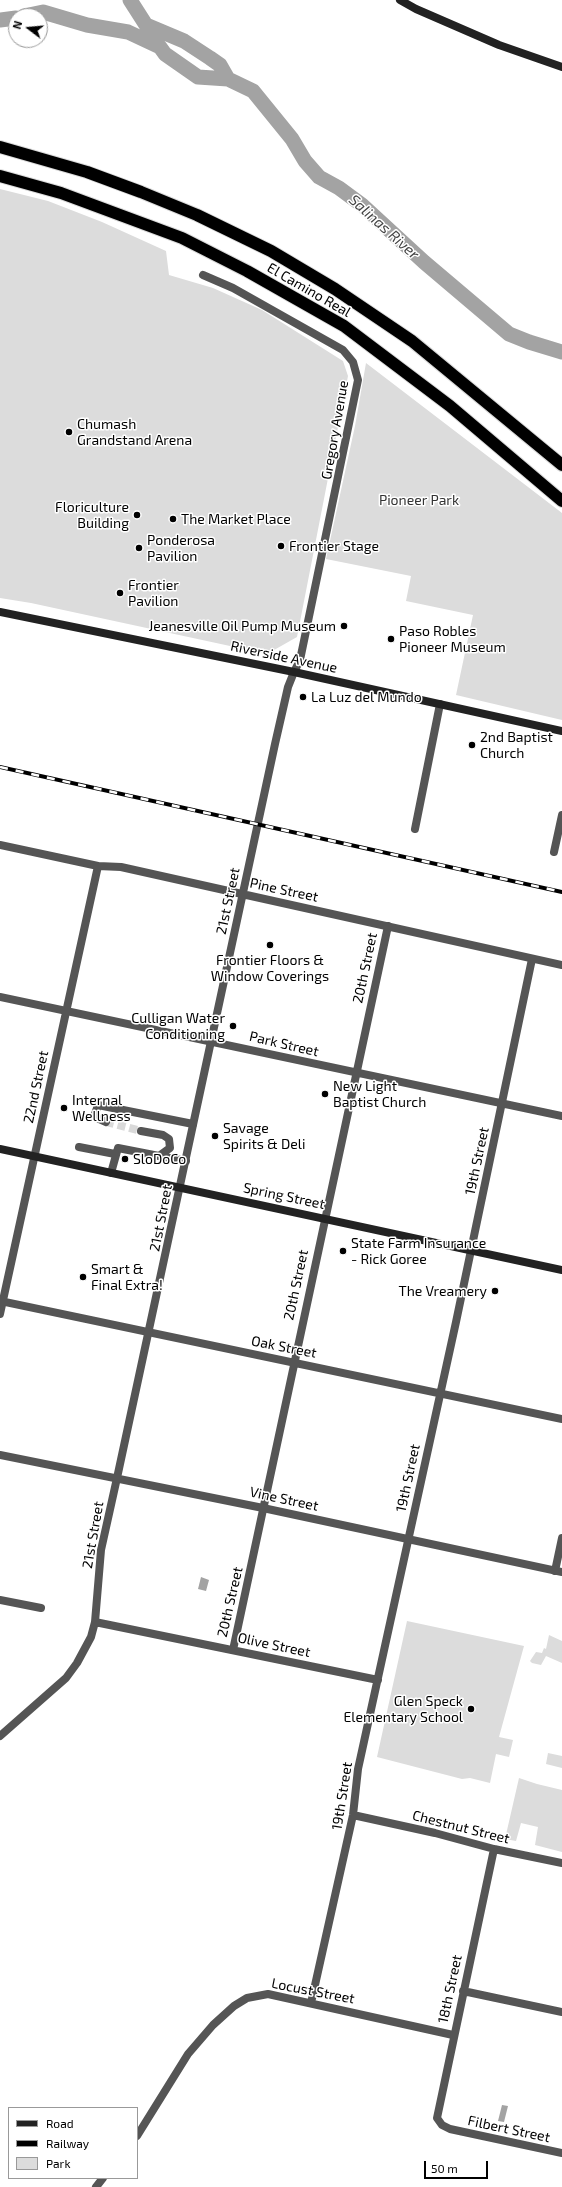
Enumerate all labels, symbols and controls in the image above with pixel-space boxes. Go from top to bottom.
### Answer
north arrow [8,8,48,48]
text: N [10,19,24,30]
water label: Salinas River [345,191,423,263]
street label: El Camino Real [264,259,354,321]
street label: Gregory Avenue [318,379,352,481]
place label: Chumash Grandstand Arena [77,416,192,448]
marker: Chumash Grandstand Arena [64,427,74,437]
park label: Pioneer Park [379,492,459,508]
place label: Floriculture Building [55,499,129,532]
marker: Floriculture Building [132,510,142,520]
place label: The Market Place [181,511,291,527]
marker: The Market Place [168,514,178,524]
place label: Ponderosa Pavilion [147,532,215,564]
place label: Frontier Stage [289,538,379,554]
marker: Frontier Stage [276,541,286,551]
marker: Ponderosa Pavilion [134,543,144,553]
place label: Frontier Pavilion [128,577,179,610]
marker: Frontier Pavilion [115,588,125,598]
place label: Jeanesville Oil Pump Museum [148,618,336,634]
marker: Jeanesville Oil Pump Museum [339,621,349,631]
place label: Paso Robles Pioneer Museum [399,623,506,656]
marker: Paso Robles Pioneer Museum [386,634,396,644]
street label: Riverside Avenue [229,637,339,677]
place label: La Luz del Mundo [311,689,422,705]
marker: La Luz del Mundo [298,692,308,702]
place label: 2nd Baptist Church [480,729,553,762]
marker: 2nd Baptist Church [467,740,477,750]
street label: 21st Street [213,866,243,936]
street label: Pine Street [248,875,320,905]
street label: 20th Street [349,931,381,1005]
marker: Frontier Floors & Window Coverings [265,940,275,950]
place label: Frontier Floors & Window Coverings [211,952,329,984]
place label: Culligan Water Conditioning [131,1010,225,1042]
marker: Culligan Water Conditioning [228,1021,238,1031]
street label: Park Street [248,1028,320,1060]
street label: 22nd Street [20,1049,52,1125]
place label: New Light Baptist Church [333,1078,426,1110]
marker: New Light Baptist Church [320,1089,330,1099]
place label: Internal Wellness [72,1092,131,1124]
marker: Internal Wellness [59,1103,69,1113]
place label: Savage Spirits & Deli [223,1120,305,1152]
street label: 19th Street [462,1125,492,1197]
marker: Savage Spirits & Deli [210,1131,220,1141]
place label: SloDoCo [133,1151,186,1167]
marker: SloDoCo [120,1154,130,1164]
street label: Spring Street [242,1179,326,1213]
street label: 21st Street [146,1183,176,1253]
place label: State Farm Insurance - Rick Goree [351,1235,486,1268]
marker: State Farm Insurance - Rick Goree [338,1246,348,1256]
street label: 20th Street [280,1248,312,1322]
place label: Smart & Final Extra! [91,1261,163,1294]
marker: Smart & Final Extra! [78,1272,88,1282]
place label: The Vreamery [399,1283,487,1299]
marker: The Vreamery [490,1286,500,1296]
street label: Oak Street [250,1332,318,1362]
street label: 19th Street [393,1442,423,1514]
street label: Vine Street [248,1484,320,1514]
street label: 21st Street [79,1500,107,1570]
street label: 20th Street [214,1565,246,1639]
street label: Olive Street [236,1629,312,1661]
place label: Glen Speck Elementary School [344,1693,463,1726]
marker: Glen Speck Elementary School [466,1704,476,1714]
street label: 19th Street [328,1761,356,1831]
street label: Chestnut Street [411,1807,511,1847]
street label: 18th Street [435,1953,465,2025]
street label: Locust Street [270,1975,356,2007]
legend [8,2107,138,2179]
street label: Filbert Street [466,2112,552,2146]
text: Road [46,2116,74,2130]
text: Railway [46,2136,89,2150]
scale bar [426,2153,490,2179]
text: Park [46,2156,71,2170]
text: 50 m [431,2161,458,2175]

